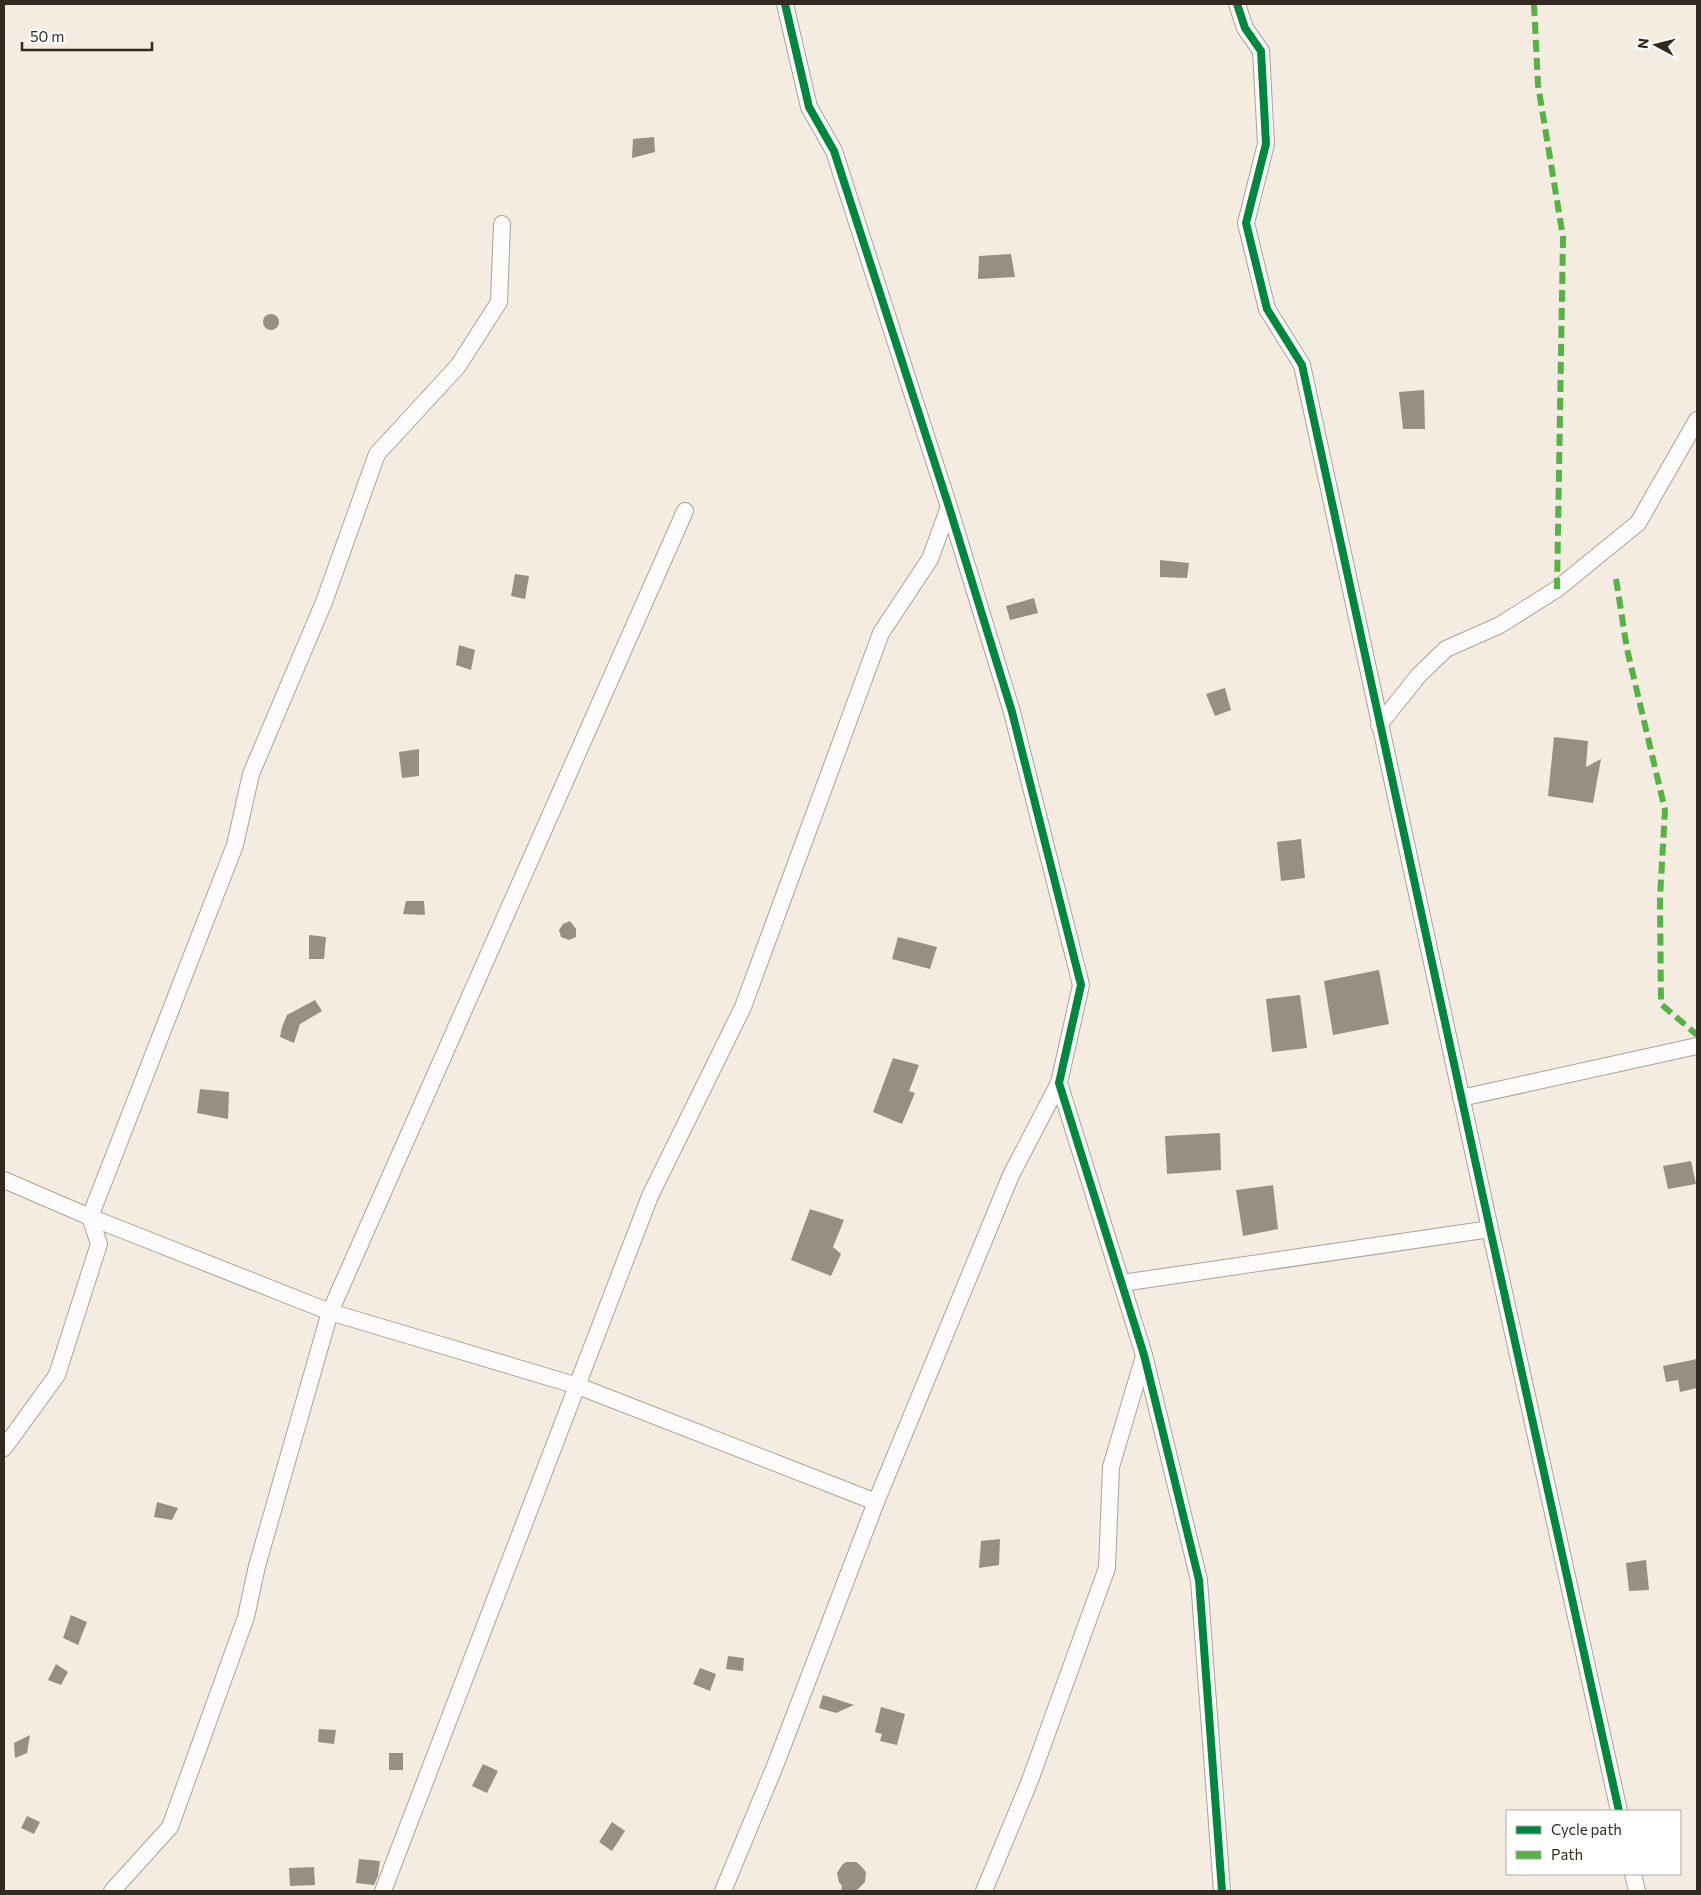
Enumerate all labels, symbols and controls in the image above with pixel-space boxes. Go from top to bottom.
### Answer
scale bar [22,20,152,52]
north arrow [1631,20,1681,70]
text: 50 m [30,27,64,45]
text: N [1634,37,1652,50]
legend [1506,1810,1681,1875]
text: Cycle path [1551,1820,1622,1838]
text: Path [1551,1845,1583,1863]

